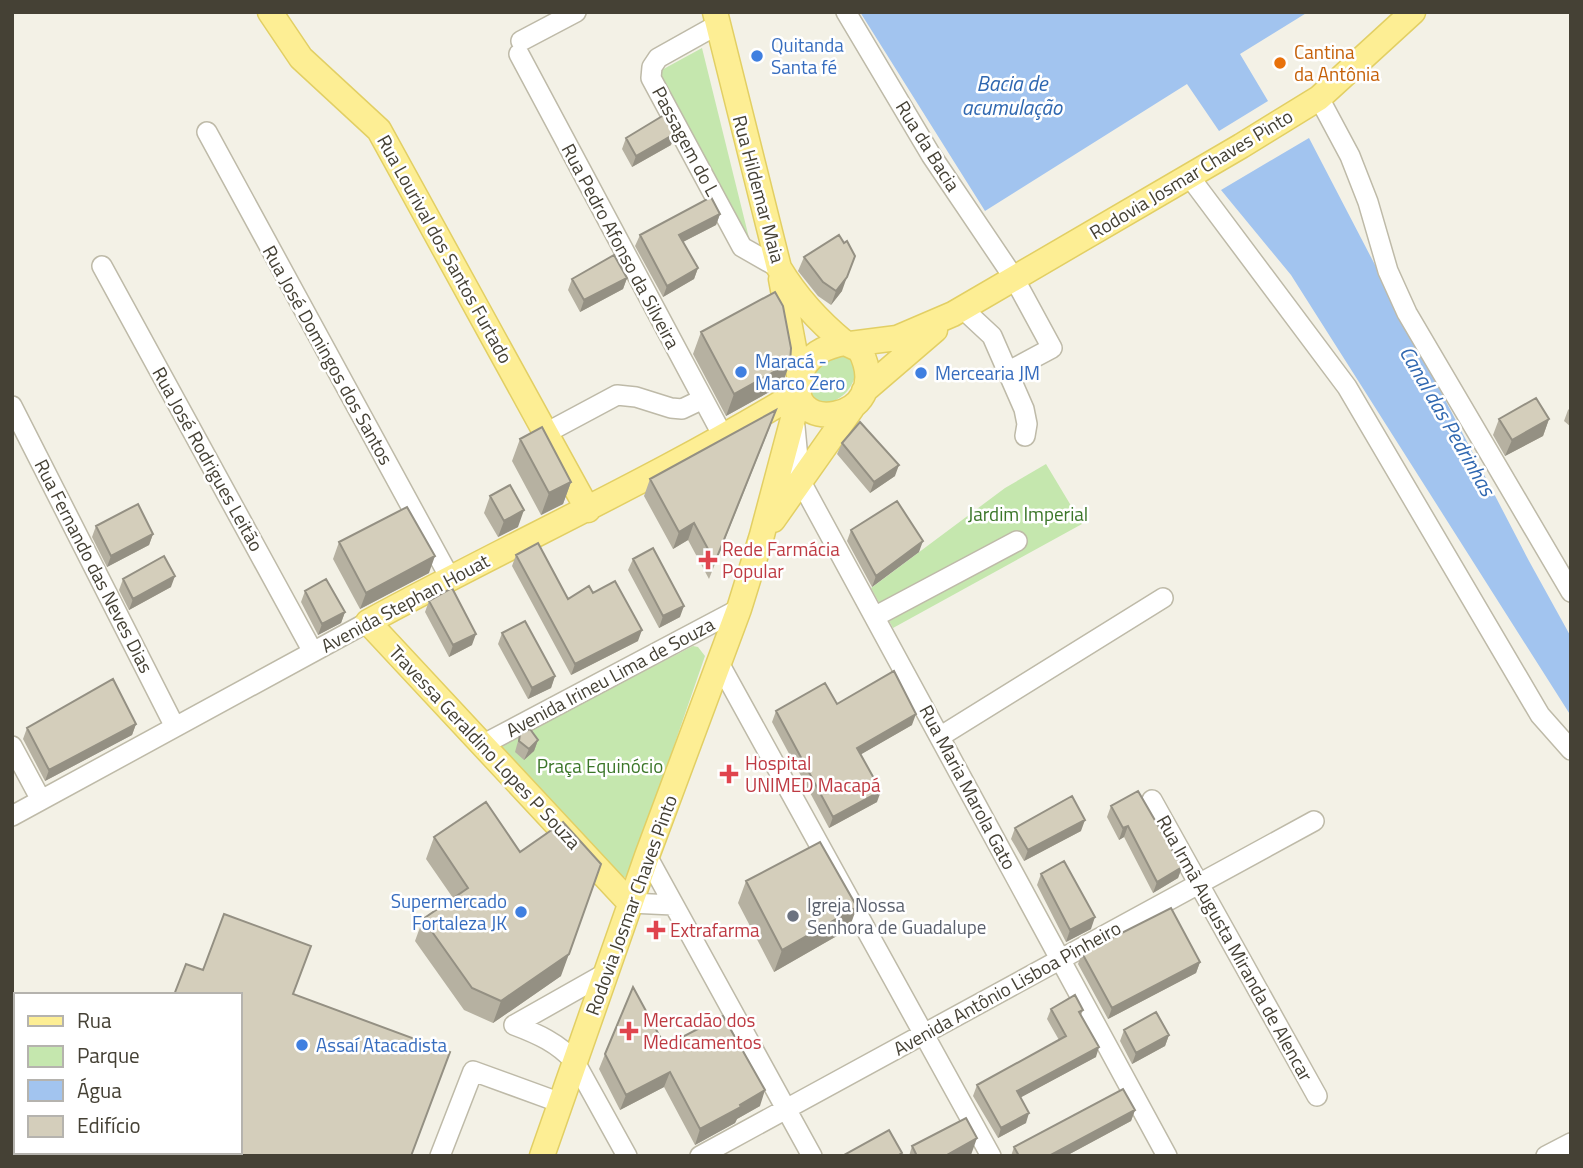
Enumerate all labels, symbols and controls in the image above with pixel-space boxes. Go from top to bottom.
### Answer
place label: Quitanda Santa fé [771,30,844,81]
place label: Cantina da Antônia [1294,37,1380,88]
marker: Quitanda Santa fé [749,48,765,64]
marker: Cantina da Antônia [1272,55,1288,71]
water label: Bacia de acumulação [962,67,1063,123]
street label: Passagem do L [645,81,728,201]
street label: Rua da Bacia [889,95,968,197]
street label: Rodovia Josmar Chaves Pinto [1084,101,1298,246]
street label: Rua Hildemar Maia [726,112,793,266]
street label: Rua Lourival dos Santos Furtado [370,129,521,369]
street label: Rua Pedro Afonso da Silveira [555,138,688,354]
street label: Rua José Domingos dos Santos [256,240,401,470]
water label: Canal das Pedrinhas [1392,339,1505,503]
place label: Maracá - Marco Zero [755,346,845,397]
place label: Mercearia JM [935,358,1040,387]
street label: Rua José Rodrigues Leitão [146,361,271,556]
marker: Maracá - Marco Zero [733,364,749,380]
marker: Mercearia JM [913,365,929,381]
street label: Rua Fernando das Neves Dias [28,454,161,678]
park label: Jardim Imperial [968,499,1088,528]
place label: Rede Farmácia Popular [722,534,840,585]
street label: Avenida Stephan Houat [315,546,495,659]
marker: Rede Farmácia Popular [700,552,716,568]
street label: Avenida Irineu Lima de Souza [500,609,720,744]
street label: Travessa Geraldino Lopes P Souza [383,638,589,856]
street label: Rua Maria Marola Gato [913,699,1024,874]
place label: Hospital UNIMED Macapá [745,748,881,799]
park label: Praça Equinócio [537,751,663,780]
marker: Hospital UNIMED Macapá [719,764,739,784]
street label: Rodovia Josmar Chaves Pinto [577,791,684,1019]
street label: Rua Irmã Augusta Miranda de Alencar [1150,809,1321,1087]
place label: Supermercado Fortaleza JK [391,886,507,937]
place label: Igreja Nossa Senhora de Guadalupe [807,890,986,941]
marker: Supermercado Fortaleza JK [513,904,529,920]
marker: Igreja Nossa Senhora de Guadalupe [785,908,801,924]
street label: Avenida Antônio Lisboa Pinheiro [888,913,1126,1062]
place label: Extrafarma [670,915,760,944]
marker: Extrafarma [648,922,664,938]
legend [14,993,242,1154]
text: Rua [77,1004,112,1036]
place label: Mercadão dos Medicamentos [643,1005,762,1056]
marker: Mercadão dos Medicamentos [621,1023,637,1039]
place label: Assaí Atacadista [316,1030,448,1059]
marker: Assaí Atacadista [294,1037,310,1053]
text: Parque [77,1039,140,1071]
text: Água [77,1074,122,1106]
text: Edifício [77,1109,141,1141]

